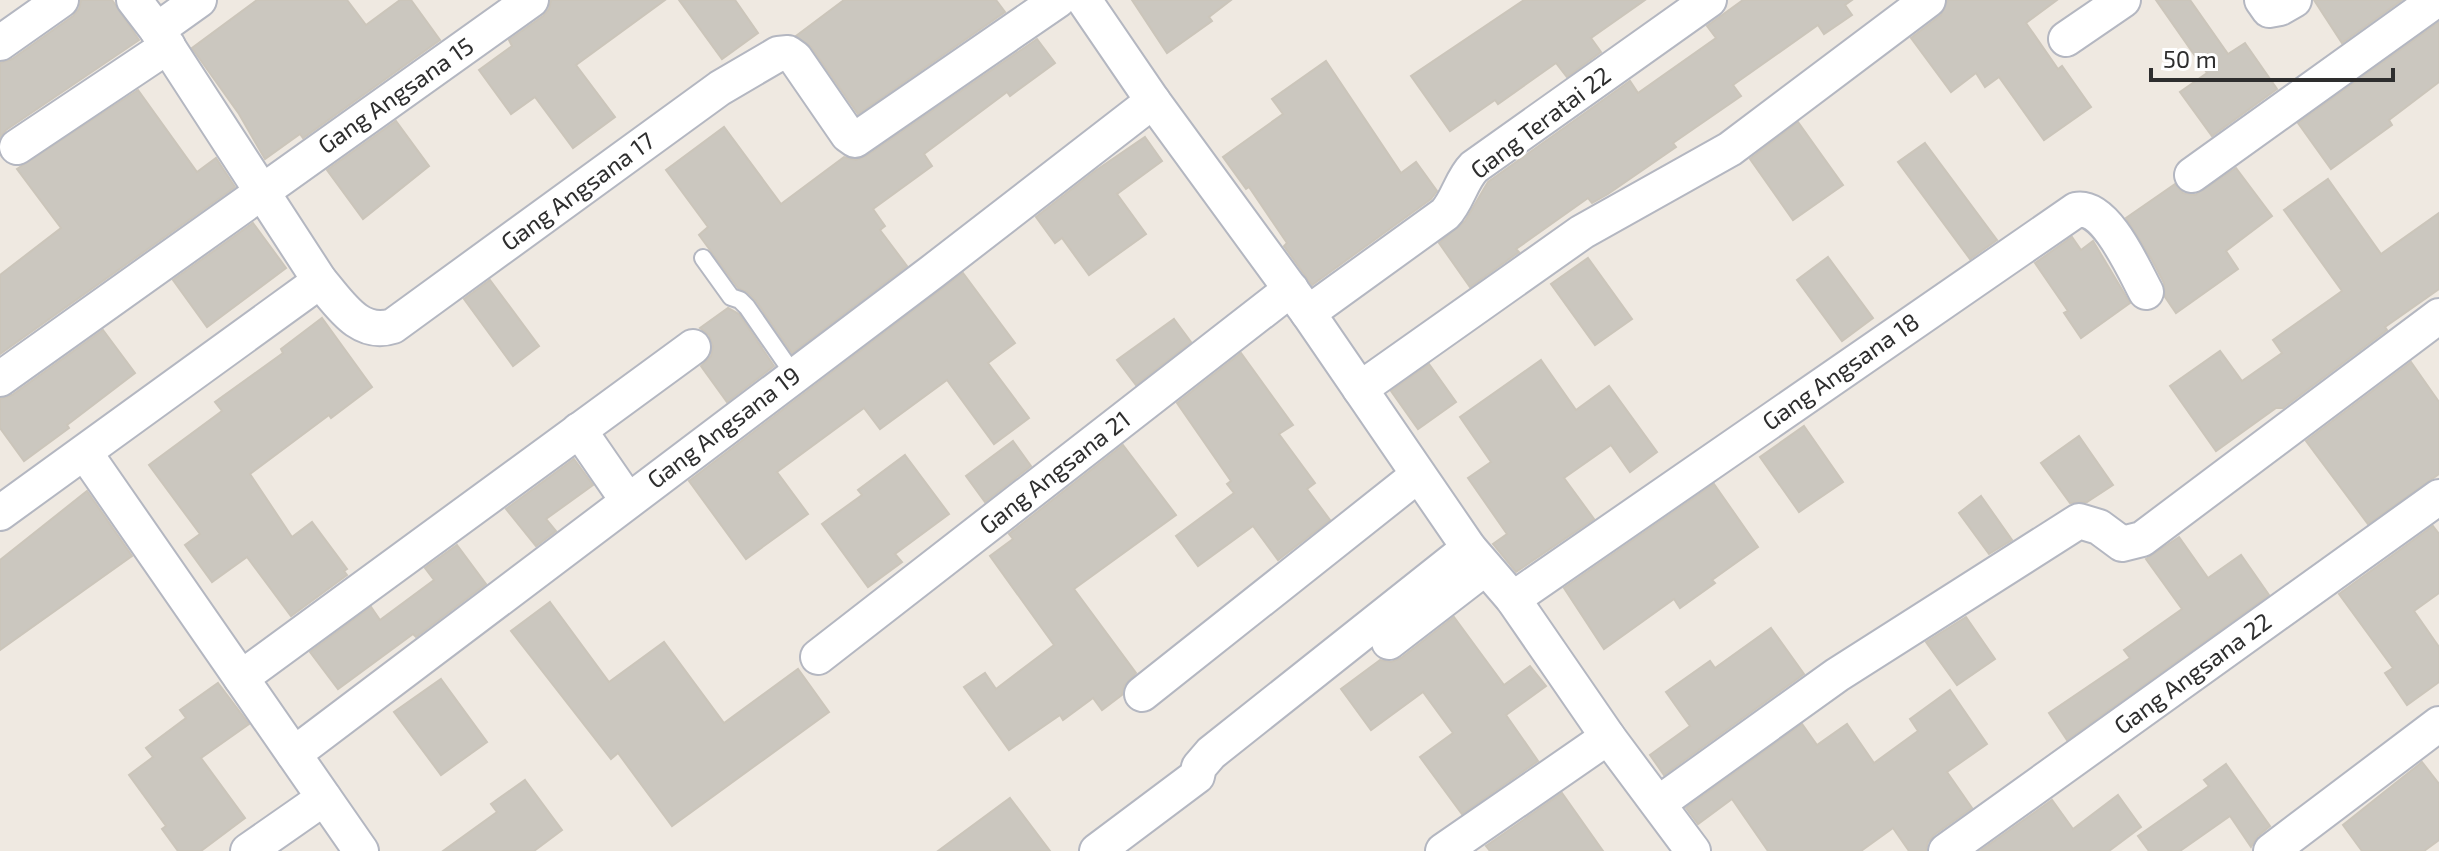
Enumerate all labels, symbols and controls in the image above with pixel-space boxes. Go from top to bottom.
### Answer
street label: Gang Angsana 15 [312,30,478,159]
scale bar [2151,32,2393,82]
text: 50 m [2163,44,2217,73]
street label: Gang Teratai 22 [1464,60,1616,184]
street label: Gang Angsana 17 [495,125,659,256]
street label: Gang Angsana 18 [1756,306,1924,436]
street label: Gang Angsana 19 [641,360,805,494]
street label: Gang Angsana 21 [973,404,1135,540]
street label: Gang Angsana 22 [2108,606,2276,740]

